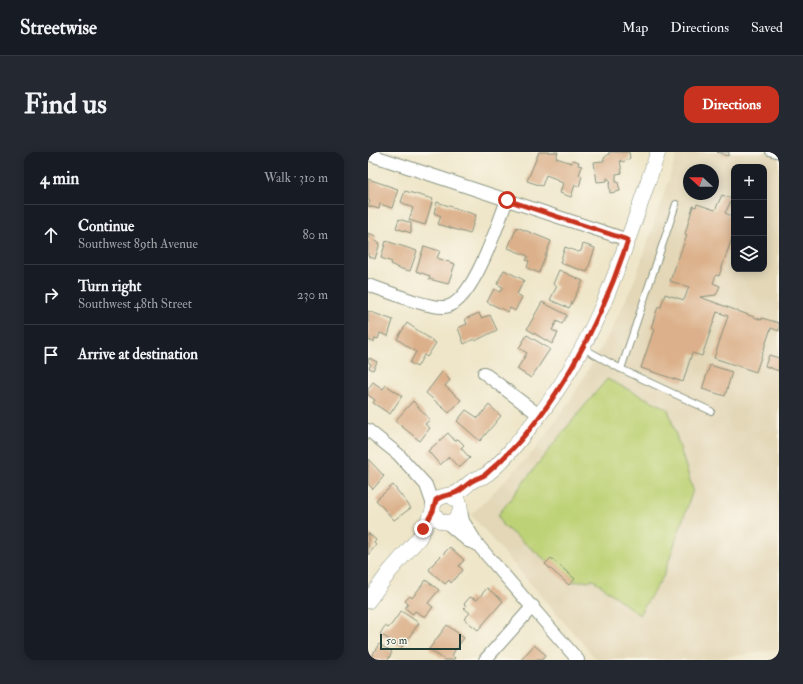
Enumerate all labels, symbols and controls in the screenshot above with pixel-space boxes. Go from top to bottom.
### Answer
text: Streetwise [20,16,97,40]
text: Map [622,19,648,36]
text: Directions [670,19,729,36]
text: Saved [751,19,783,36]
button: Directions [684,86,779,123]
text: Find us [24,87,107,122]
north arrow [683,164,719,200]
map controls [731,164,767,272]
button: + [731,164,767,200]
text: 4 min [40,168,79,189]
text: Walk · 310 m [264,170,328,186]
route start [498,191,516,209]
button: − [731,200,767,236]
text: Continue [78,217,134,236]
icon: ahead [40,224,62,246]
text: 80 m [302,227,328,243]
text: Southwest 89th Avenue [78,236,198,252]
button: layers [731,236,767,272]
text: Turn right [78,277,141,296]
icon: right [40,284,62,306]
text: 230 m [297,287,328,303]
text: Southwest 48th Street [78,296,192,312]
icon: arrive [40,344,62,366]
text: Arrive at destination [78,345,198,364]
route end [414,520,432,538]
scale bar [380,632,461,651]
text: 50 m [386,634,407,647]

